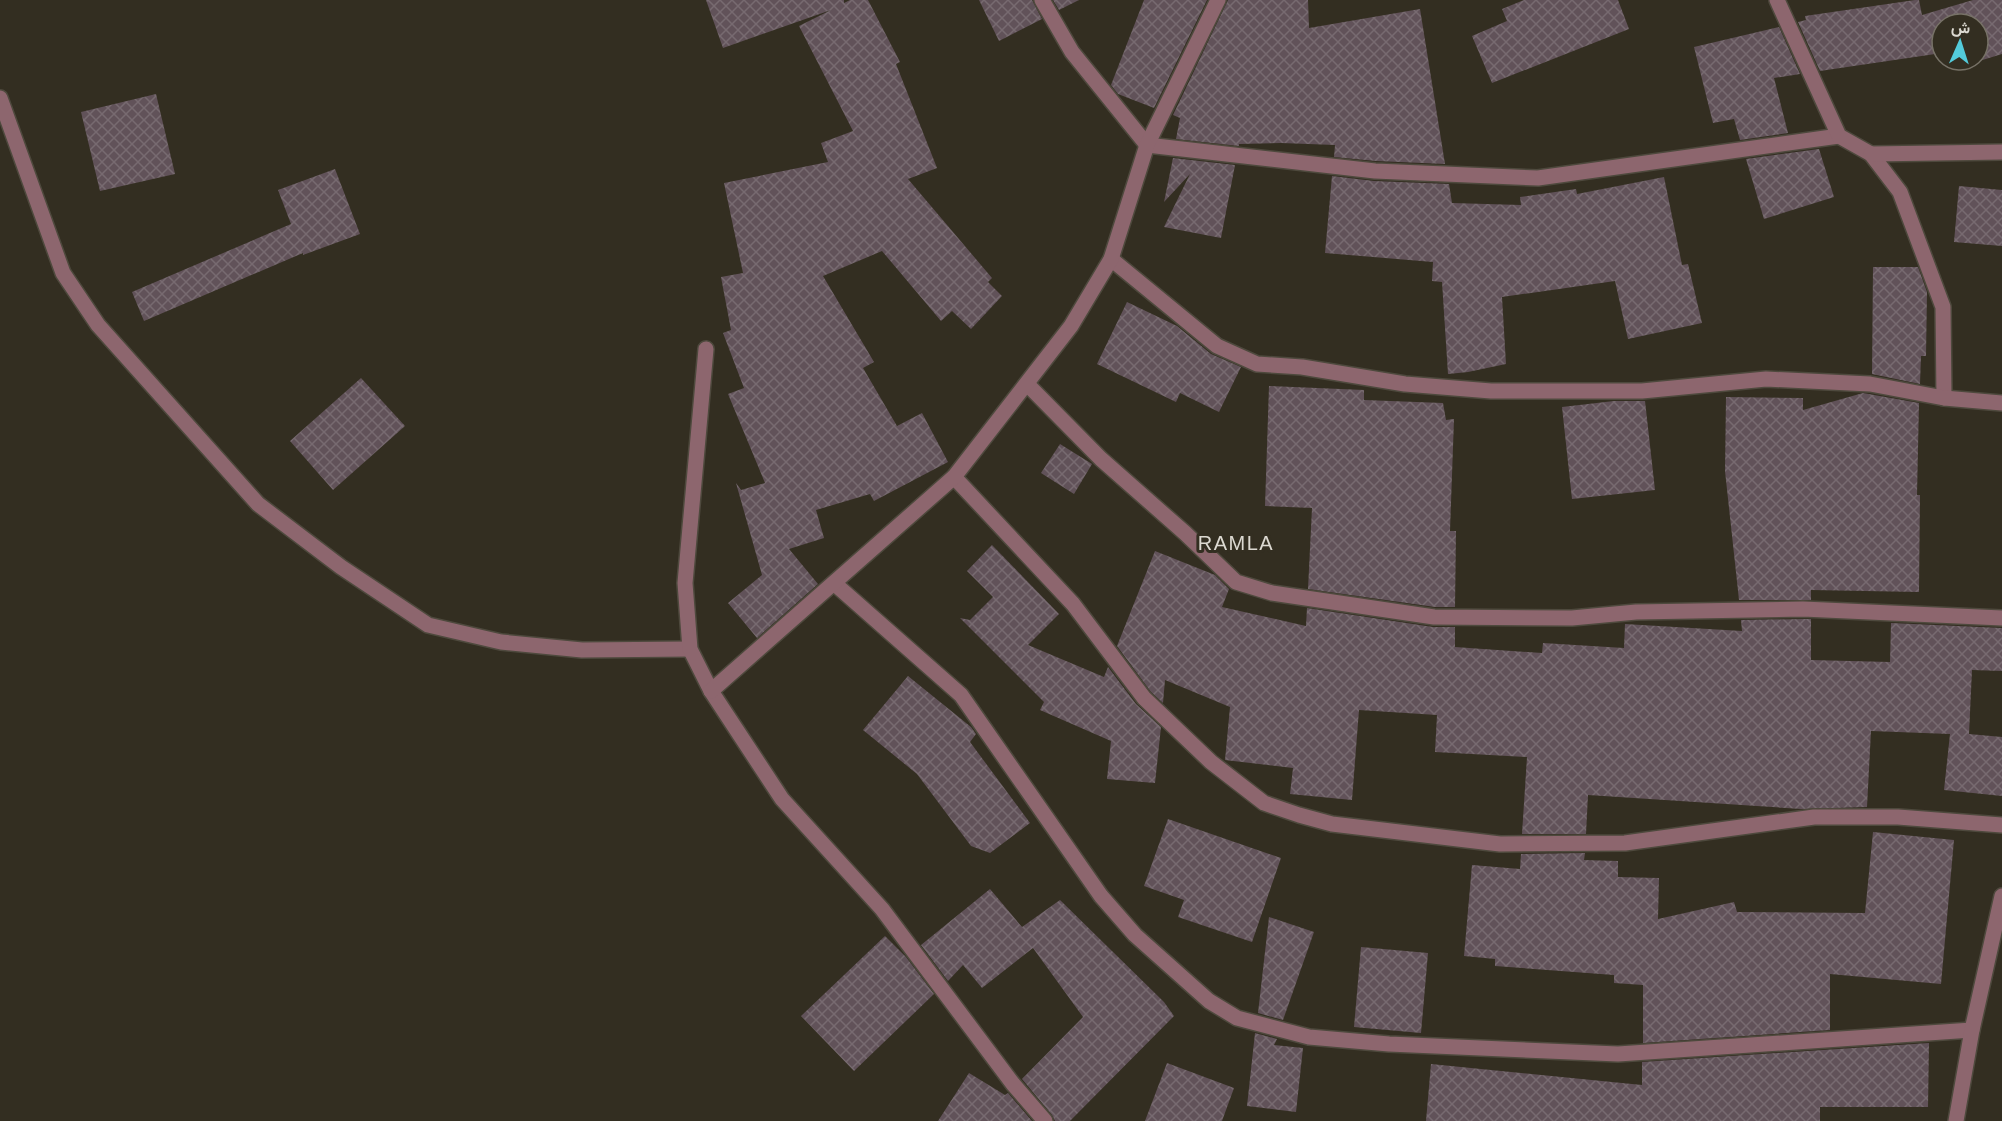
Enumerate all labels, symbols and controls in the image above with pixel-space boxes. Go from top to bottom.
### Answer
north arrow [1930,12,1990,72]
text: ش [1951,19,1971,38]
district label: RAMLA [1198,532,1274,554]

